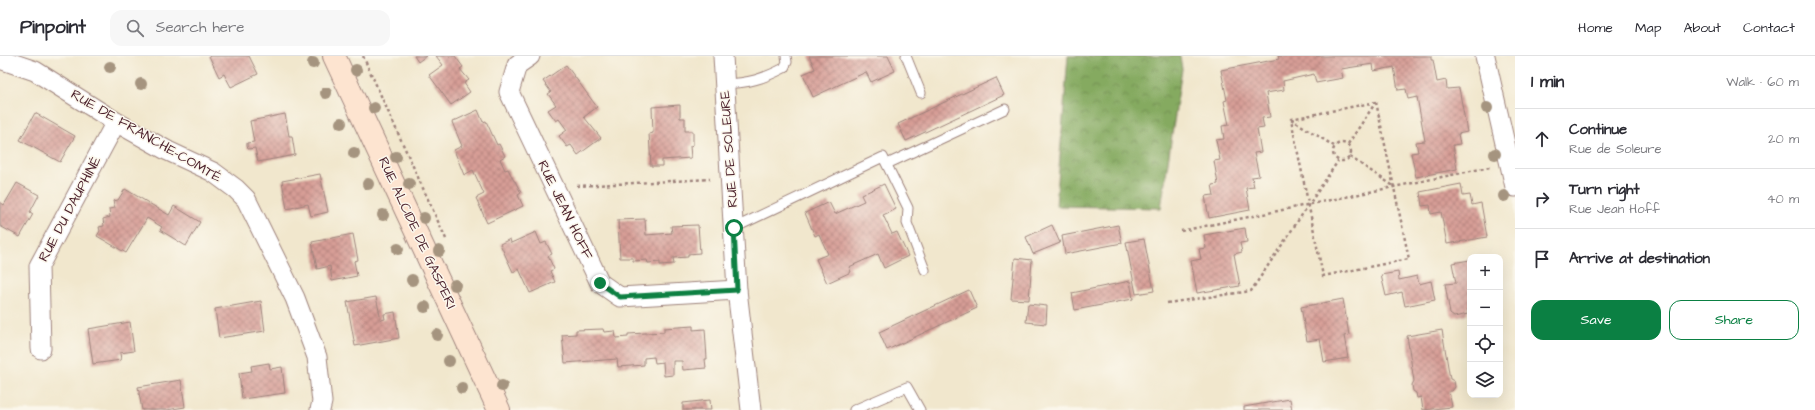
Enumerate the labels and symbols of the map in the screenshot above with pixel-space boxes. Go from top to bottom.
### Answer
street label: RUE DE FRANCHE-COMTÉ [67,85,226,188]
street label: RUE DE SOLEURE [715,89,743,208]
street label: RUE DU DAUPHINÉ [34,152,107,265]
street label: RUE ALCIDE DE GASPERI [373,154,461,312]
street label: RUE JEAN HOFF [532,157,598,263]
route start [725,219,743,237]
route end [591,274,609,292]

